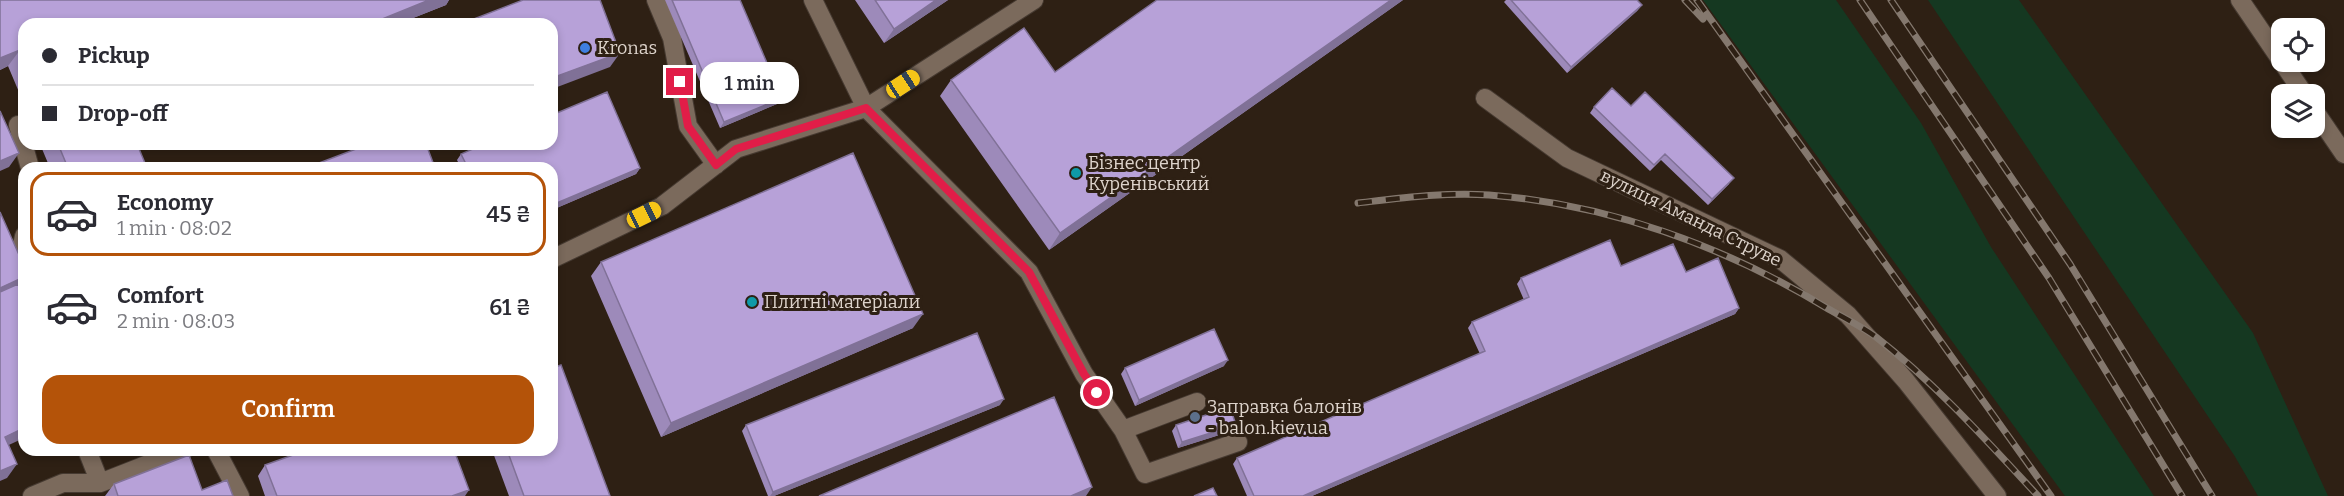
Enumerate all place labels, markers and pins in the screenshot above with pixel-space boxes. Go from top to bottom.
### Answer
place label: Kronas [597,37,657,59]
marker: Kronas [578,41,592,55]
place label: Бізнес центр Куренівський [1088,152,1209,195]
marker: Бізнес центр Куренівський [1069,166,1083,180]
place label: Плитні матеріали [764,291,921,313]
marker: Плитні матеріали [745,295,759,309]
place label: Заправка балонів - balon.kiev.ua [1207,396,1362,439]
marker: Заправка балонів - balon.kiev.ua [1188,410,1202,424]

